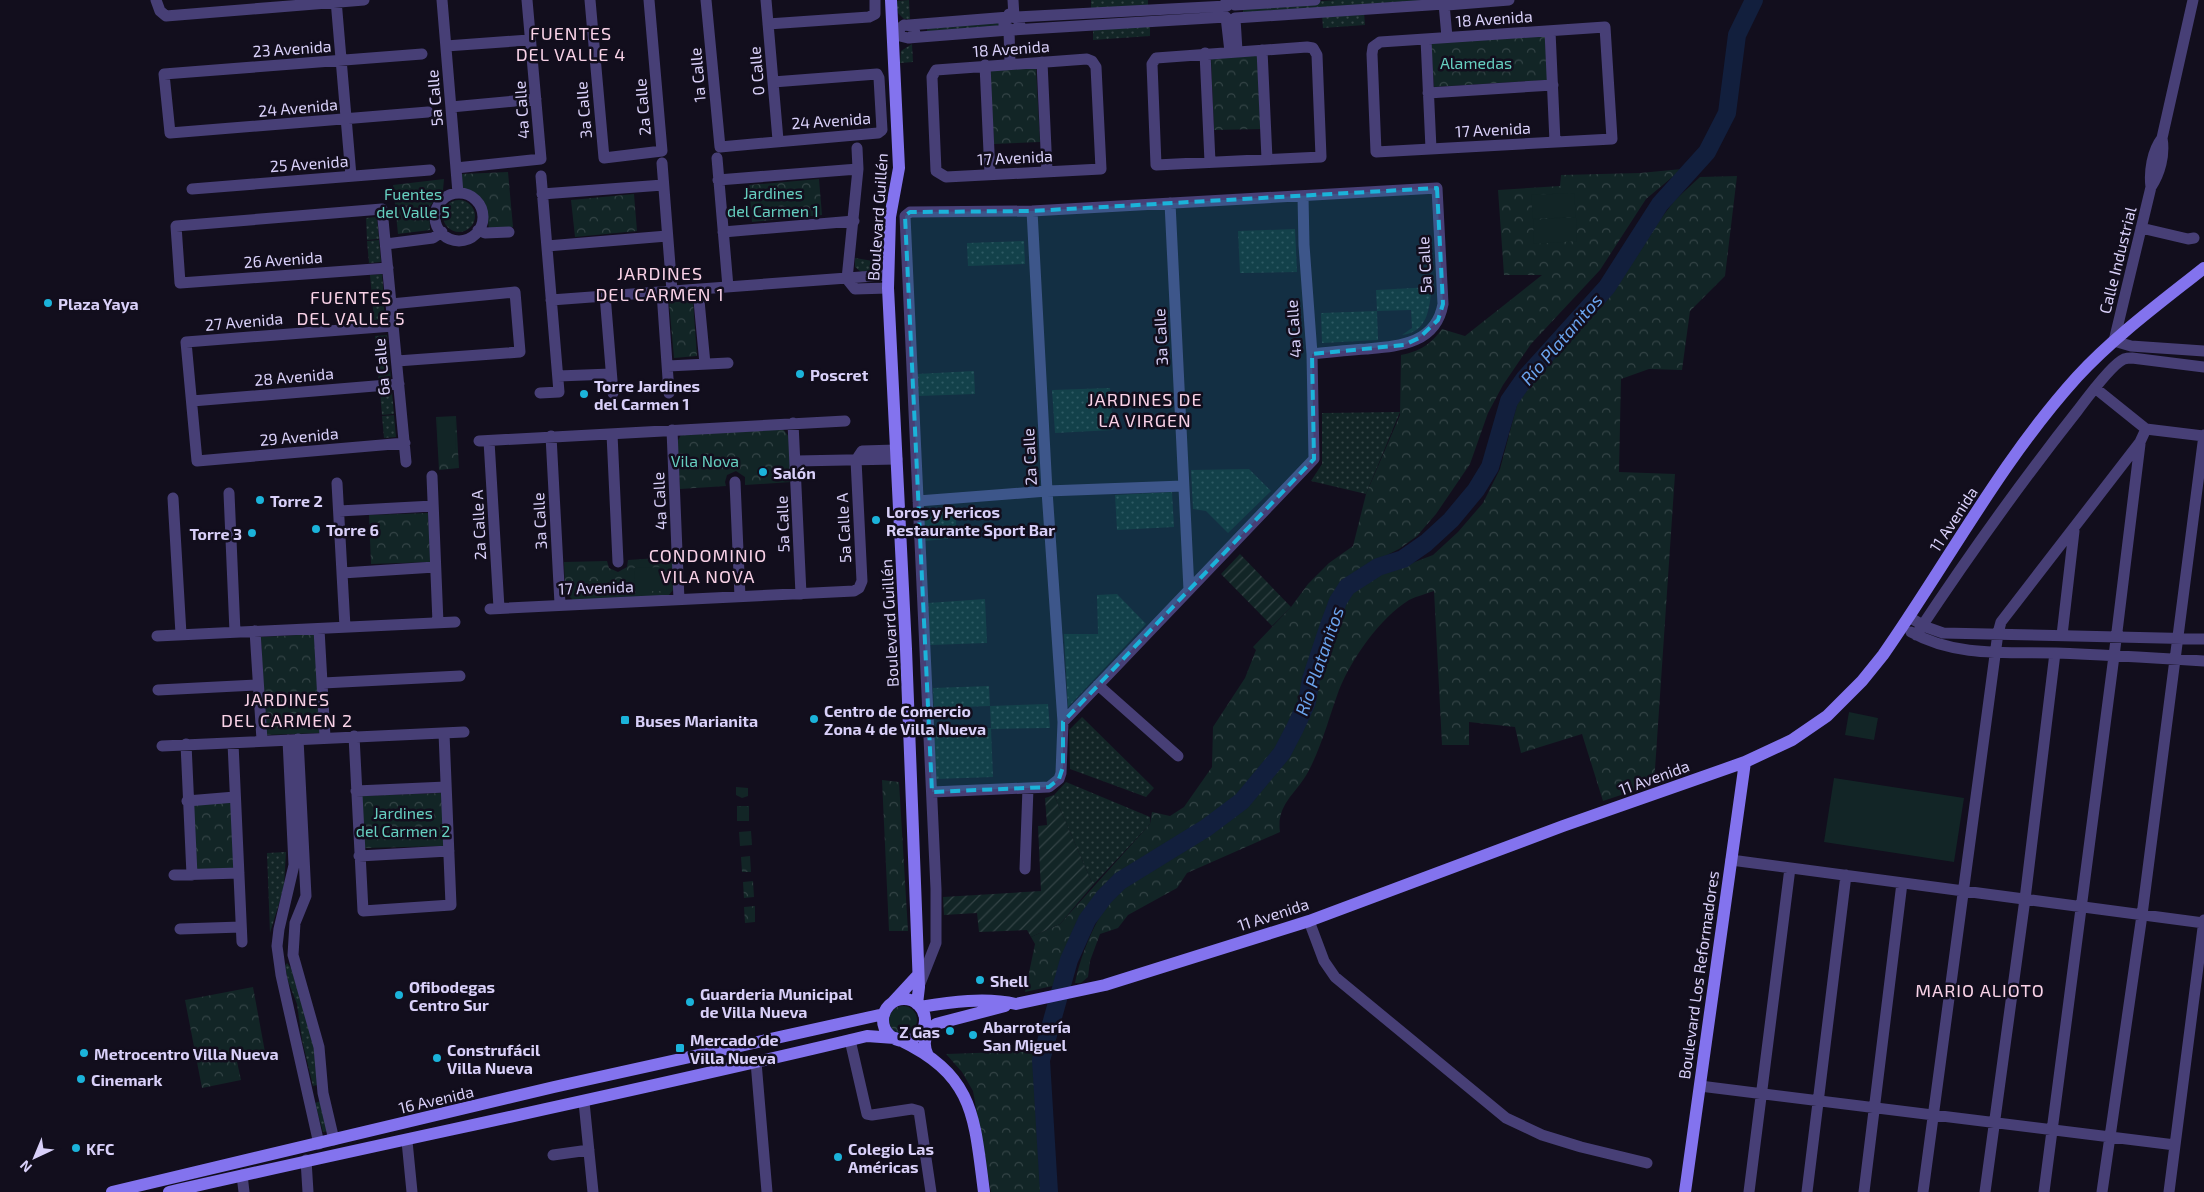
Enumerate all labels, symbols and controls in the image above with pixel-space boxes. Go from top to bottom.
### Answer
street label: 18 Avenida [1455,6,1533,30]
district label: FUENTES DEL VALLE 4 [516,22,626,65]
street label: 23 Avenida [252,36,332,60]
street label: 18 Avenida [972,36,1050,60]
street label: 0 Calle [744,46,768,96]
street label: 1a Calle [685,47,709,103]
park label: Alamedas [1440,53,1512,72]
street label: 5a Calle [422,69,446,127]
street label: 2a Calle [630,78,654,136]
street label: 4a Calle [509,80,533,140]
street label: 3a Calle [571,81,595,139]
street label: 24 Avenida [257,94,339,120]
street label: 24 Avenida [791,108,871,132]
street label: 17 Avenida [1455,118,1531,140]
street label: 17 Avenida [977,146,1053,168]
street label: 25 Avenida [269,151,349,175]
street label: Boulevard Guillén [863,152,891,282]
park label: Jardines del Carmen 1 [727,183,819,220]
park label: Fuentes del Valle 5 [376,184,450,221]
street label: Calle Industrial [2095,204,2140,315]
street label: 5a Calle [1413,236,1435,294]
street label: 26 Avenida [243,247,323,271]
district label: JARDINES DEL CARMEN 1 [595,262,725,305]
district label: FUENTES DEL VALLE 5 [296,286,406,329]
water label: Río Platanitos [1515,289,1607,389]
place label: Plaza Yaya [58,294,139,314]
marker: Plaza Yaya [42,297,54,309]
street label: 4a Calle [1281,299,1305,359]
street label: 27 Avenida [204,308,284,334]
street label: 3a Calle [1149,308,1171,366]
street label: 6a Calle [369,338,393,396]
street label: 28 Avenida [253,363,335,389]
place label: Poscret [810,365,869,384]
marker: Poscret [794,368,806,380]
place label: Torre Jardines del Carmen 1 [594,376,700,413]
marker: Torre Jardines del Carmen 1 [578,388,590,400]
district label: JARDINES DE LA VIRGEN [1087,388,1203,431]
street label: 29 Avenida [259,423,339,449]
street label: 2a Calle [1018,428,1040,486]
park label: Vila Nova [671,451,739,470]
place label: Salón [773,463,816,482]
marker: Salón [757,466,769,478]
street label: 4a Calle [648,471,670,531]
street label: 11 Avenida [1925,483,1981,555]
street label: 2a Calle A [467,489,489,561]
place label: Torre 2 [270,491,323,510]
street label: 3a Calle [528,492,550,550]
street label: 5a Calle A [832,492,854,563]
marker: Torre 2 [254,494,266,506]
street label: 5a Calle [772,495,792,553]
place label: Loros y Pericos Restaurante Sport Bar [886,502,1055,539]
marker: Loros y Pericos Restaurante Sport Bar [870,514,882,526]
place label: Torre 6 [326,520,379,539]
marker: Torre 6 [310,523,322,535]
place label: Torre 3 [189,524,242,543]
marker: Torre 3 [246,527,258,539]
district label: CONDOMINIO VILA NOVA [649,544,767,587]
street label: Boulevard Guillén [876,559,902,687]
street label: 17 Avenida [558,576,634,598]
water label: Río Platanitos [1290,604,1348,718]
district label: JARDINES DEL CARMEN 2 [221,688,353,731]
place label: Centro de Comercio Zona 4 de Villa Nueva [824,701,986,738]
place label: Buses Marianita [635,711,758,730]
marker: Centro de Comercio Zona 4 de Villa Nueva [808,713,820,725]
marker: Buses Marianita [619,714,631,726]
street label: 11 Avenida [1616,755,1692,799]
park label: Jardines del Carmen 2 [356,803,450,840]
street label: Boulevard Los Reformadores [1674,869,1722,1081]
street label: 11 Avenida [1235,894,1311,934]
place label: Shell [990,971,1029,990]
marker: Shell [974,974,986,986]
place label: Ofibodegas Centro Sur [409,977,495,1014]
district label: MARIO ALIOTO [1915,979,2045,1001]
place label: Guarderia Municipal de Villa Nueva [700,984,854,1021]
marker: Ofibodegas Centro Sur [393,989,405,1001]
marker: Guarderia Municipal de Villa Nueva [684,996,696,1008]
place label: Abarrotería San Miguel [983,1017,1071,1054]
place label: Z Gas [899,1022,940,1041]
marker: Z Gas [944,1025,956,1037]
marker: Abarrotería San Miguel [967,1029,979,1041]
place label: Mercado de Villa Nueva [690,1030,779,1067]
place label: Construfácil Villa Nueva [447,1040,541,1077]
marker: Mercado de Villa Nueva [674,1042,686,1054]
place label: Metrocentro Villa Nueva [94,1044,279,1063]
marker: Metrocentro Villa Nueva [78,1047,90,1059]
marker: Construfácil Villa Nueva [431,1052,443,1064]
place label: Cinemark [91,1070,163,1089]
marker: Cinemark [75,1073,87,1085]
street label: 16 Avenida [397,1081,475,1117]
north arrow [10,1132,60,1182]
place label: KFC [86,1139,114,1158]
place label: Colegio Las Américas [848,1139,934,1176]
marker: KFC [70,1142,82,1154]
marker: Colegio Las Américas [832,1151,844,1163]
text: N [16,1157,35,1176]

